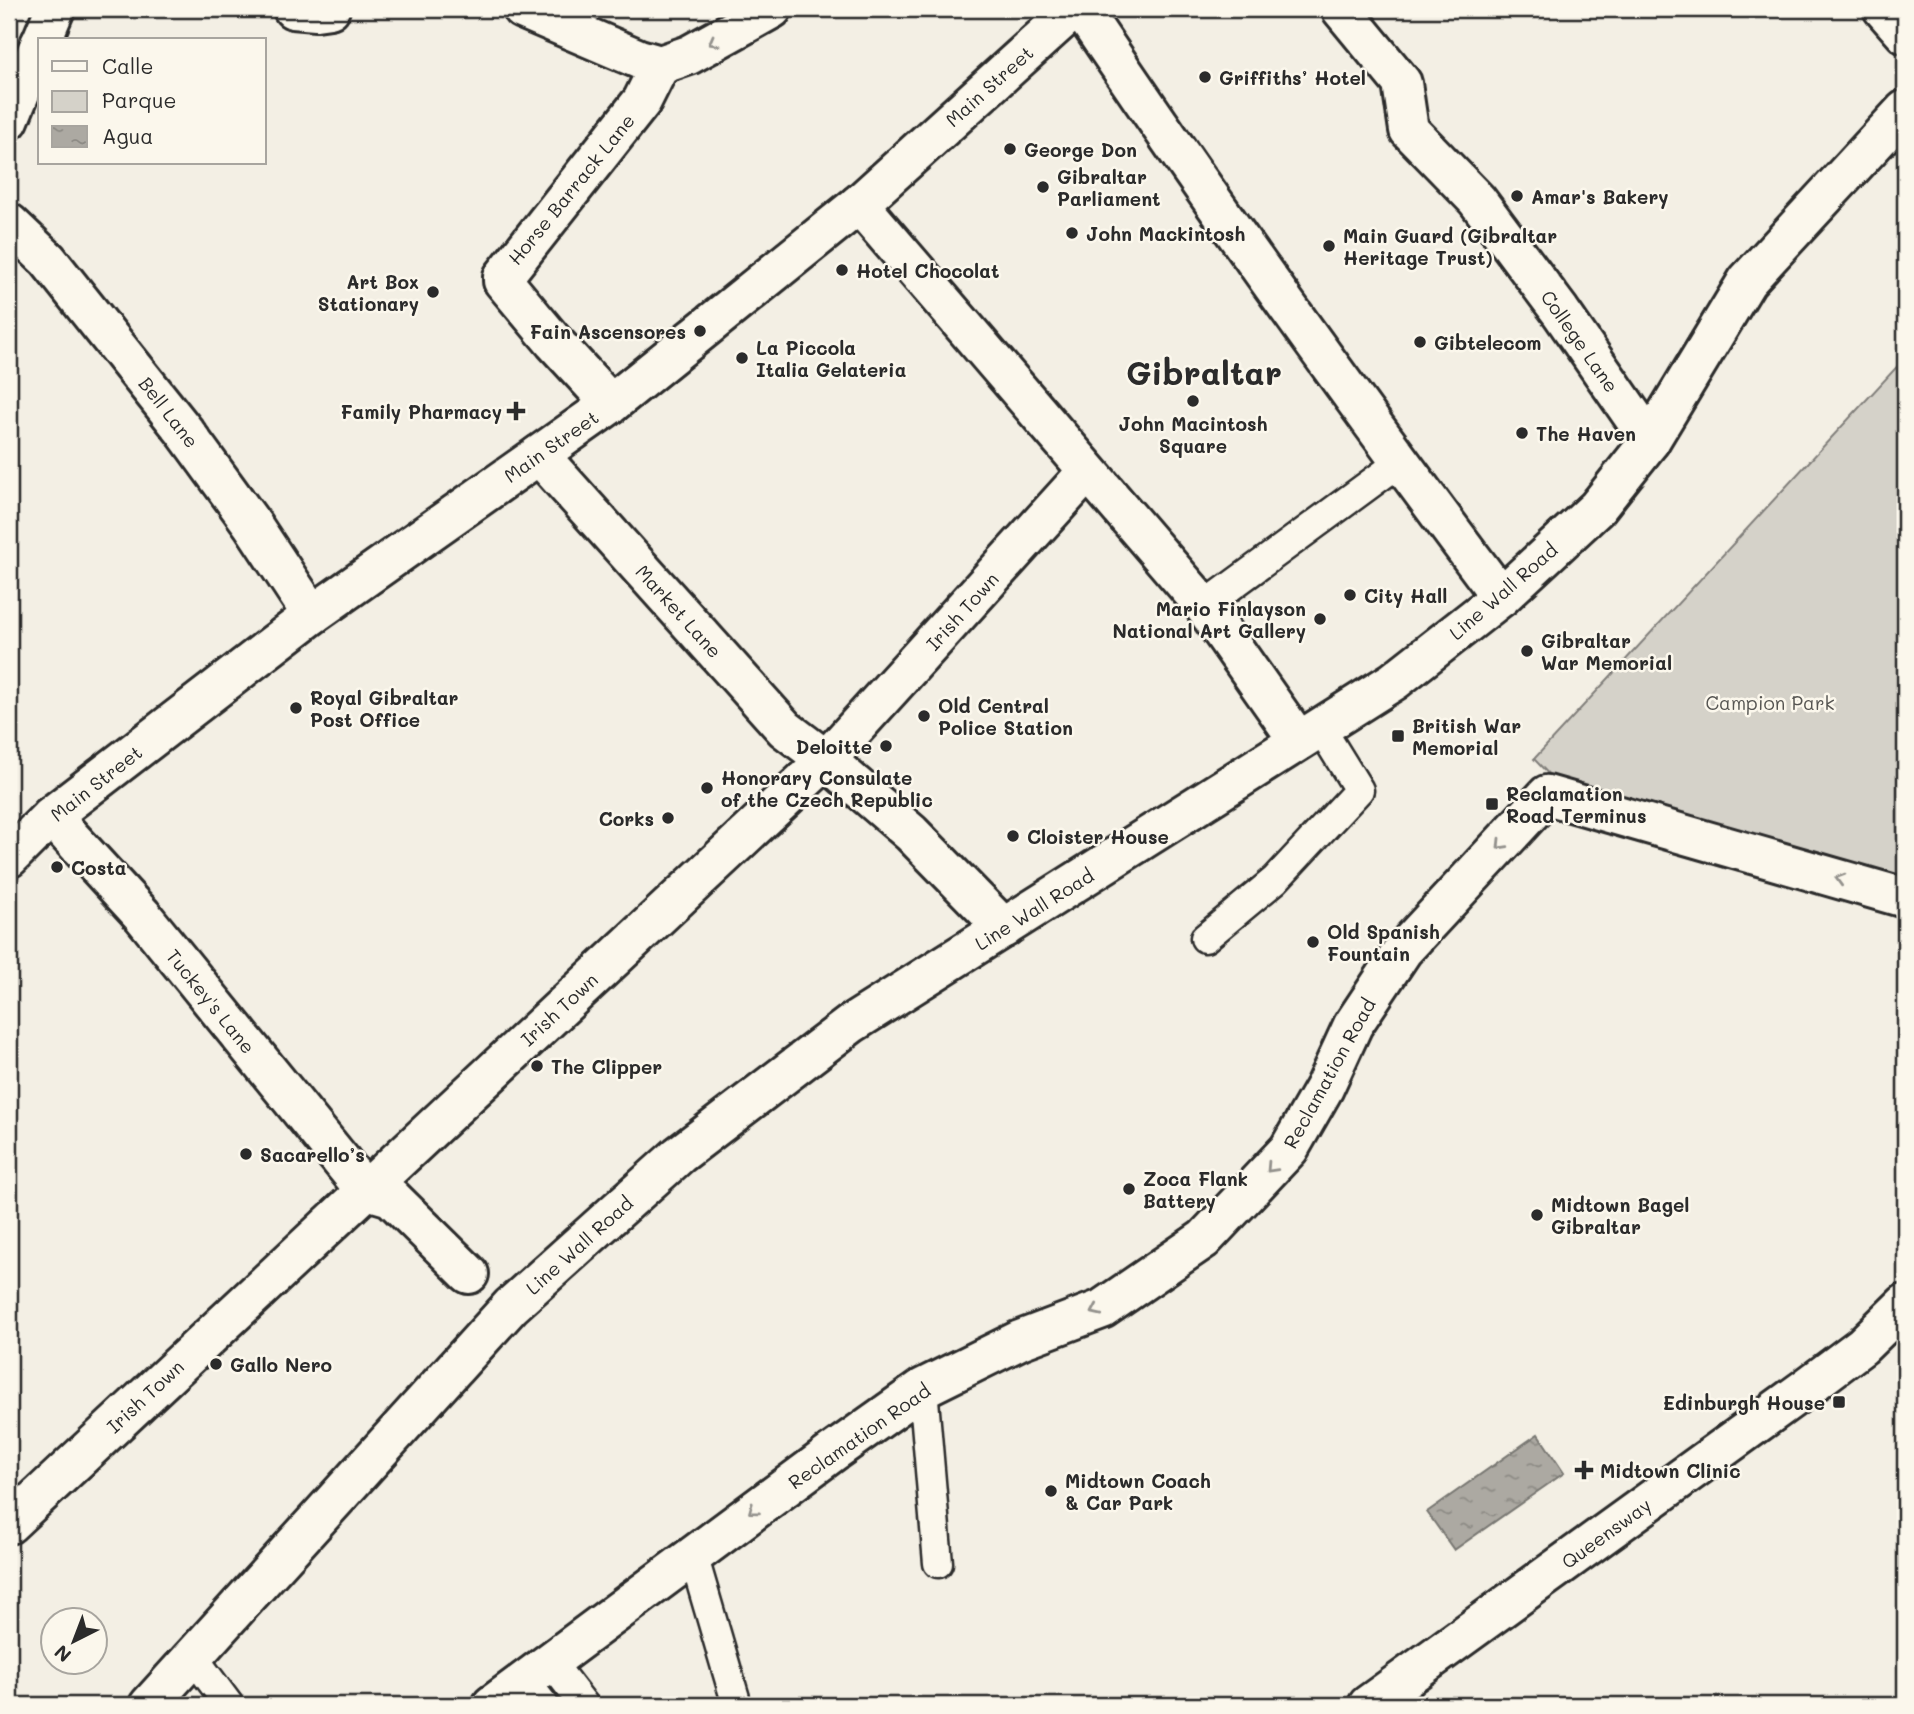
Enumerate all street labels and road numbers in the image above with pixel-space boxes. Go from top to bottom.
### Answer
street label: Main Street [940,40,1038,132]
street label: Horse Barrack Lane [502,108,640,270]
street label: College Lane [1536,285,1624,397]
street label: Bell Lane [134,371,204,453]
street label: Main Street [499,404,603,488]
street label: Line Wall Road [1444,537,1562,645]
street label: Market Lane [631,559,727,663]
street label: Irish Town [920,567,1004,655]
street label: Main Street [45,739,147,827]
street label: Line Wall Road [970,862,1098,956]
street label: Tuckey's Lane [161,944,261,1058]
street label: Irish Town [515,967,603,1051]
street label: Reclamation Road [1277,993,1381,1153]
street label: Line Wall Road [520,1190,638,1300]
street label: Irish Town [101,1354,189,1438]
street label: Reclamation Road [783,1378,935,1494]
street label: Queensway [1556,1492,1656,1574]

